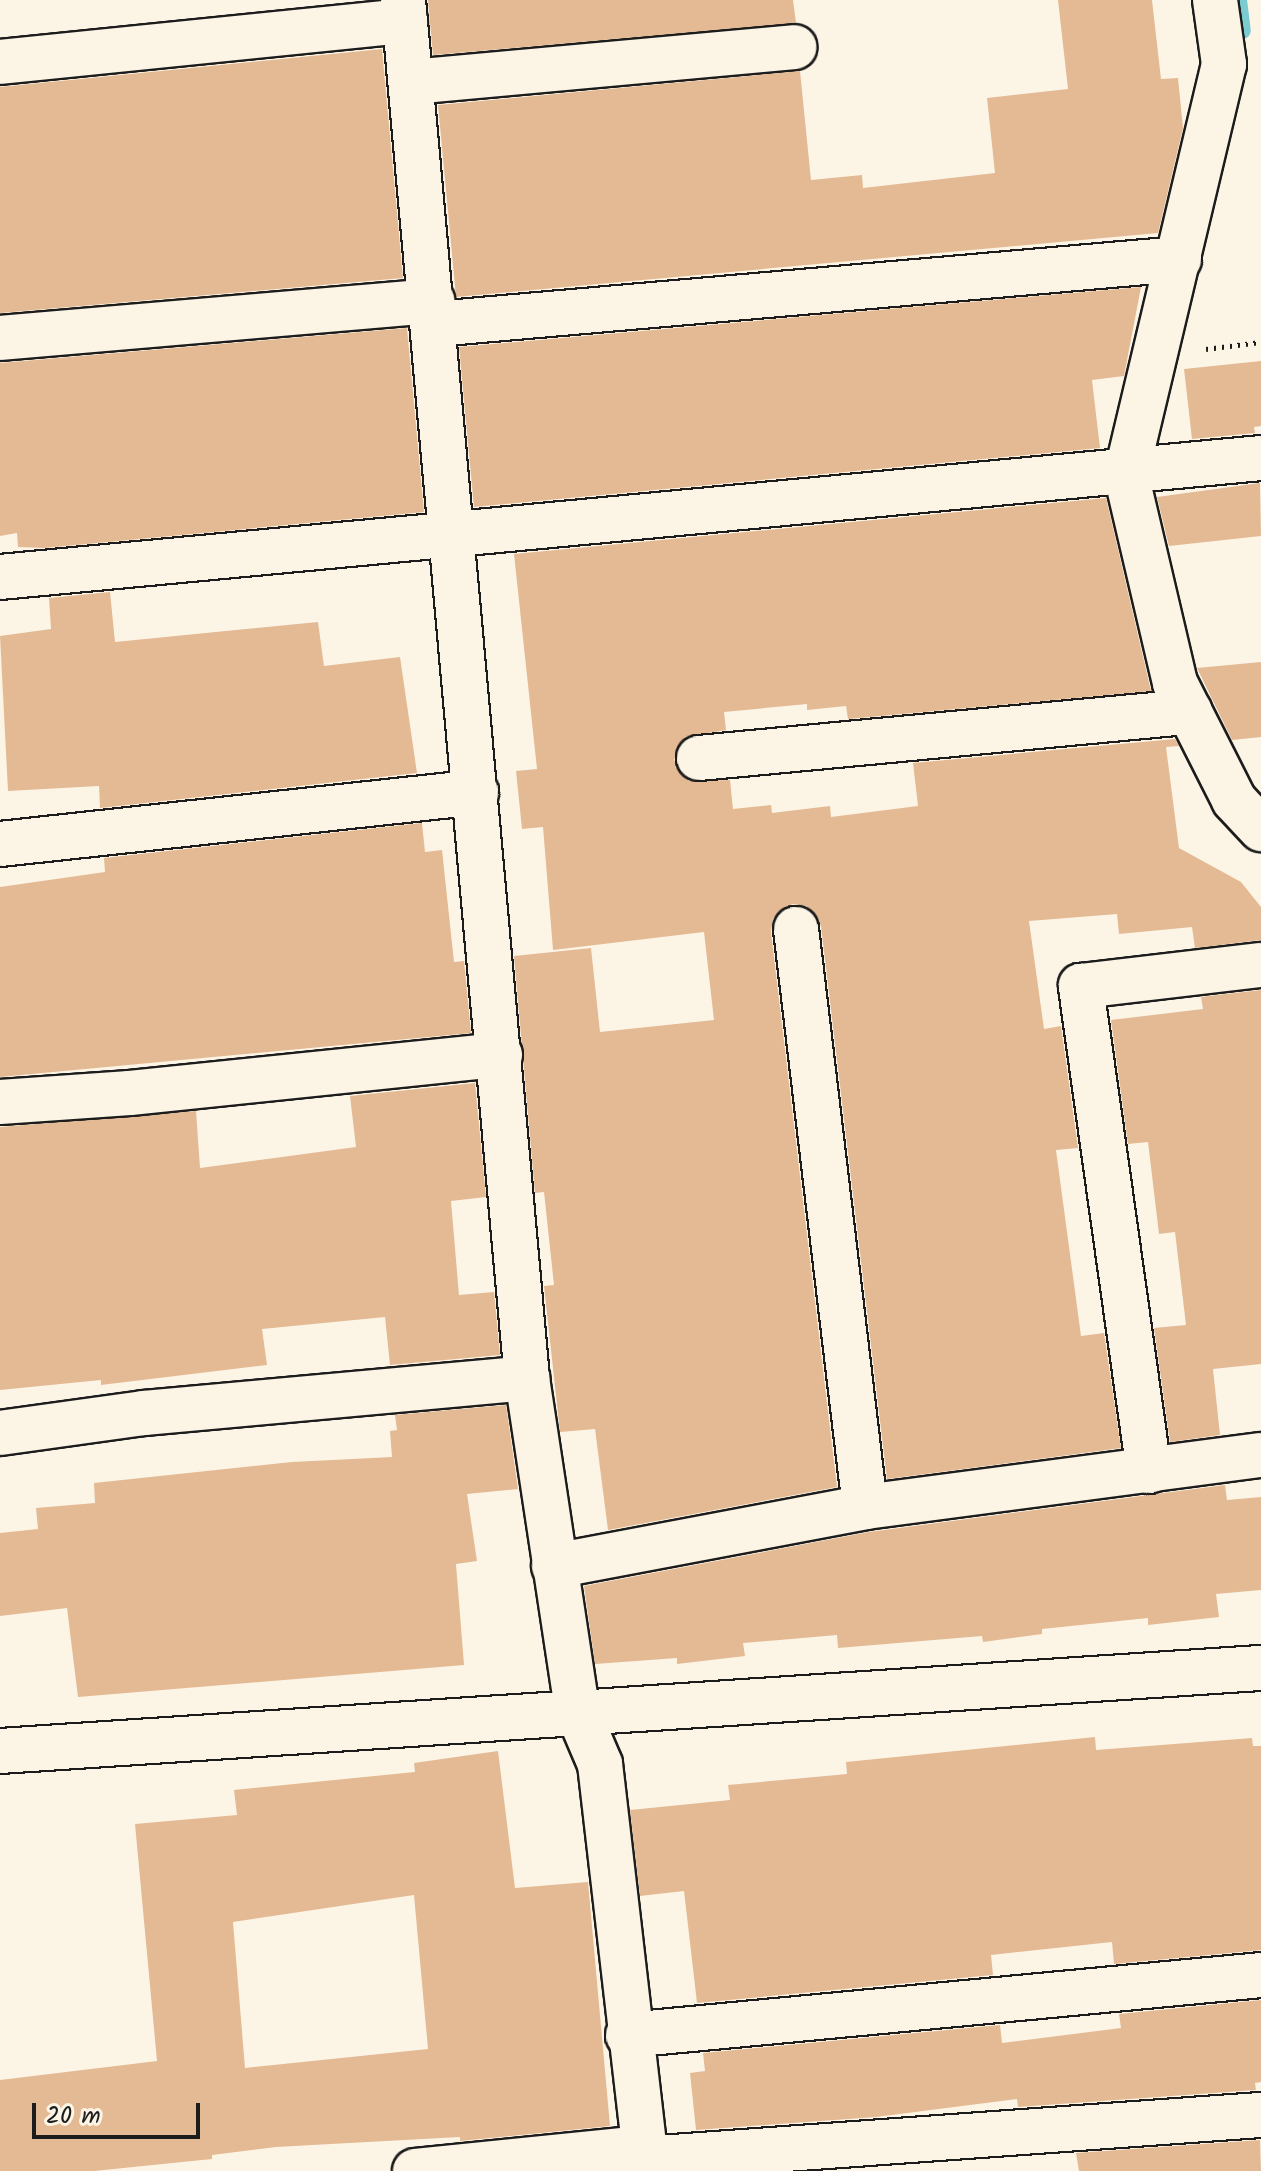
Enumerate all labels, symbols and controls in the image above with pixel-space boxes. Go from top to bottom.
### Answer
scale bar [36,2087,204,2137]
text: 20 m [46,2097,101,2136]

